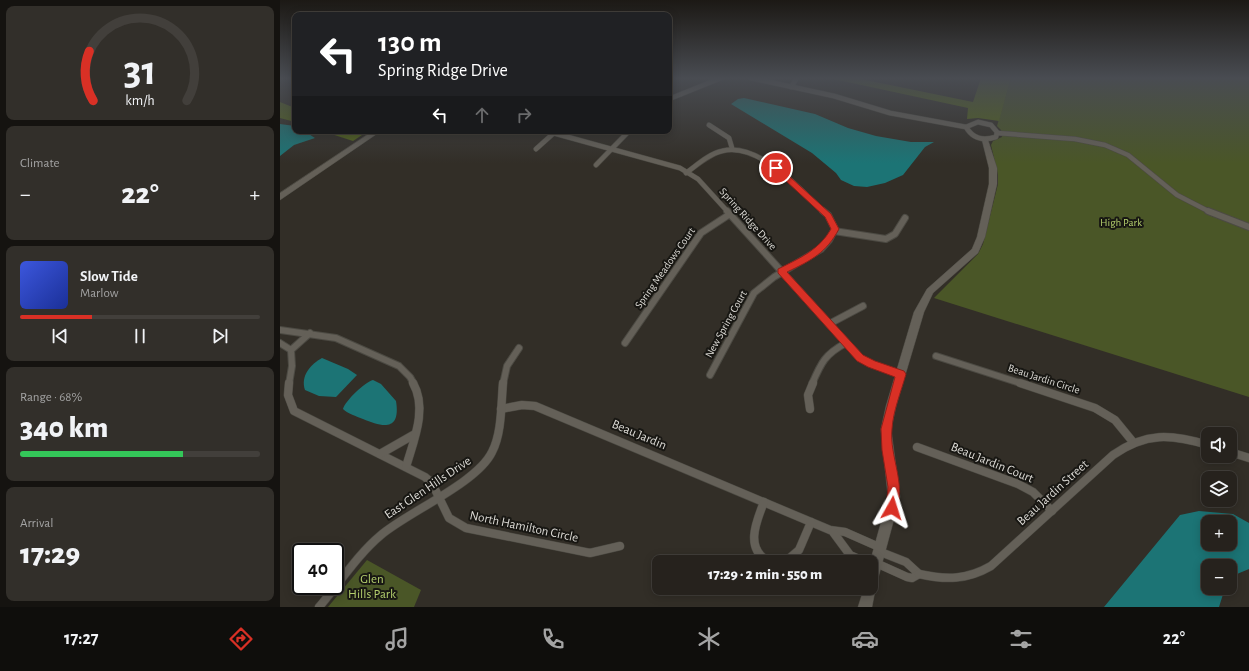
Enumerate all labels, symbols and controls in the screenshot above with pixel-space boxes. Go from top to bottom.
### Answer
icon: left [312,28,364,80]
text: 130 m [378,29,442,57]
text: 31 [124,51,156,92]
text: Spring Ridge Drive [378,62,508,80]
text: km/h [125,94,155,108]
icon: left [429,104,451,126]
icon: ahead [471,104,493,126]
icon: right [513,104,535,126]
pin [759,151,793,185]
text: Climate [20,157,59,170]
icon: arrive [765,157,787,179]
text: 22° [121,179,159,209]
text: − [20,183,31,205]
text: + [249,183,260,205]
street label: Spring Ridge Drive [717,186,779,252]
park label: High Park [1100,217,1142,228]
street label: Spring Meadows Court [633,225,697,310]
text: Slow Tide [80,269,138,284]
text: Marlow [80,287,118,300]
street label: New Spring Court [703,288,749,359]
icon: previous [49,325,71,347]
icon: pause [129,325,151,347]
icon: next [209,325,231,347]
street label: Beau Jardin Circle [1007,362,1081,396]
text: Range · 68% [20,391,82,404]
text: 340 km [20,413,108,443]
street label: Beau Jardin [610,418,668,452]
map controls [1201,427,1237,595]
button: sound [1201,427,1237,463]
street label: Beau Jardin Court [949,441,1035,485]
street label: East Glen Hills Drive [382,454,474,522]
street label: Beau Jardin Street [1015,458,1091,528]
button: layers [1201,471,1237,507]
position arrow [871,487,913,529]
street label: North Hamilton Circle [468,509,580,545]
button: + [1201,515,1237,551]
text: Arrival [20,517,53,530]
text: 17:29 [20,539,80,569]
speed limit sign: 40 [292,543,344,595]
button: − [1201,559,1237,595]
text: 17:29 · 2 min · 550 m [708,567,822,582]
park label: Glen Hills Park [348,573,396,601]
icon: directions [227,625,255,653]
icon: music [383,625,411,653]
icon: phone [539,625,567,653]
icon: climate [695,625,723,653]
icon: car [851,625,879,653]
icon: filters [1007,625,1035,653]
text: 17:27 [64,630,99,648]
text: 22° [1163,630,1185,648]

